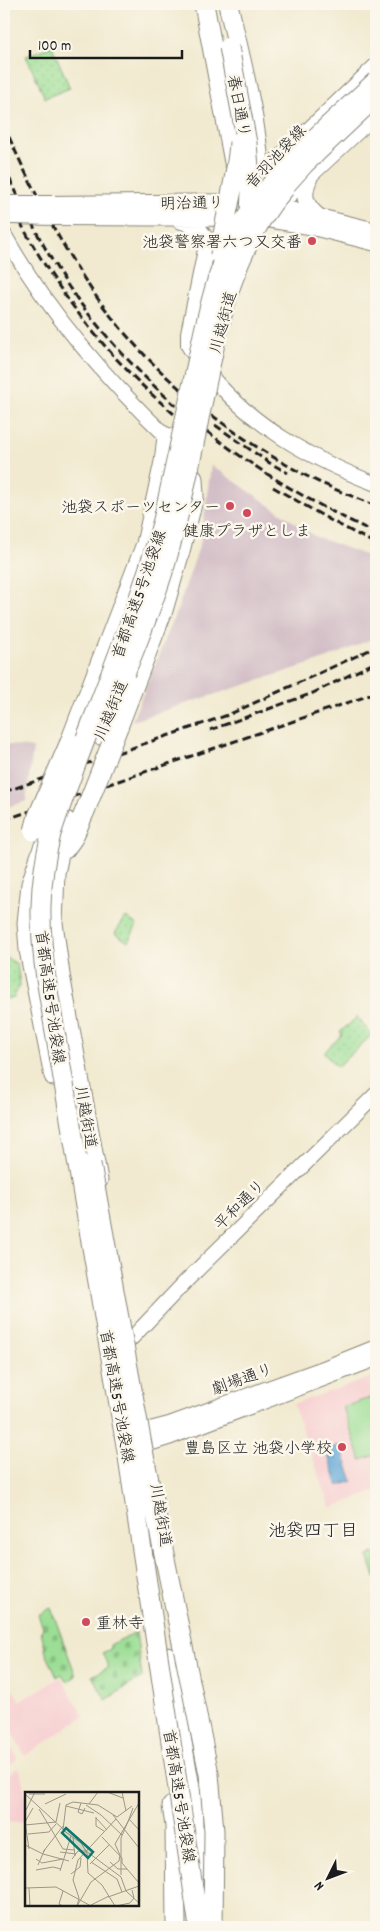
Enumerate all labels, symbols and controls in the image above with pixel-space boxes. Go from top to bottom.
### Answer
scale bar [30,28,182,60]
text: 100 m [38,36,71,58]
street label: 春日通り [220,73,255,140]
street label: 音羽池袋線 [241,121,313,195]
street label: 明治通り [160,192,224,217]
place label: 池袋警察署六つ又交番 [142,232,302,255]
marker: 池袋警察署六つ又交番 [306,235,318,247]
street label: 川越街道 [205,289,244,357]
place label: 池袋スポーツセンター [61,497,220,520]
marker: 池袋スポーツセンター [224,500,236,512]
marker: 健康プラザとしま [241,507,253,519]
place label: 健康プラザとしま [183,521,311,544]
street label: 首都高速5号池袋線 [107,527,173,663]
street label: 川越街道 [90,677,135,745]
street label: 首都高速5号池袋線 [28,929,69,1066]
street label: 川越街道 [68,1084,101,1151]
street label: 平和通り [210,1175,272,1237]
street label: 首都高速5号池袋線 [92,1328,139,1465]
street label: 劇場通り [209,1359,277,1402]
place label: 豊島区立 池袋小学校 [184,1438,332,1461]
marker: 豊島区立 池袋小学校 [336,1441,348,1453]
street label: 川越街道 [143,1482,176,1549]
district label: 池袋四丁目 [268,1520,358,1545]
place label: 重林寺 [96,1613,144,1636]
marker: 重林寺 [80,1616,92,1628]
street label: 首都高速5号池袋線 [156,1728,199,1865]
inset map [25,1792,139,1906]
north arrow [302,1854,352,1904]
text: N [310,1876,330,1895]

